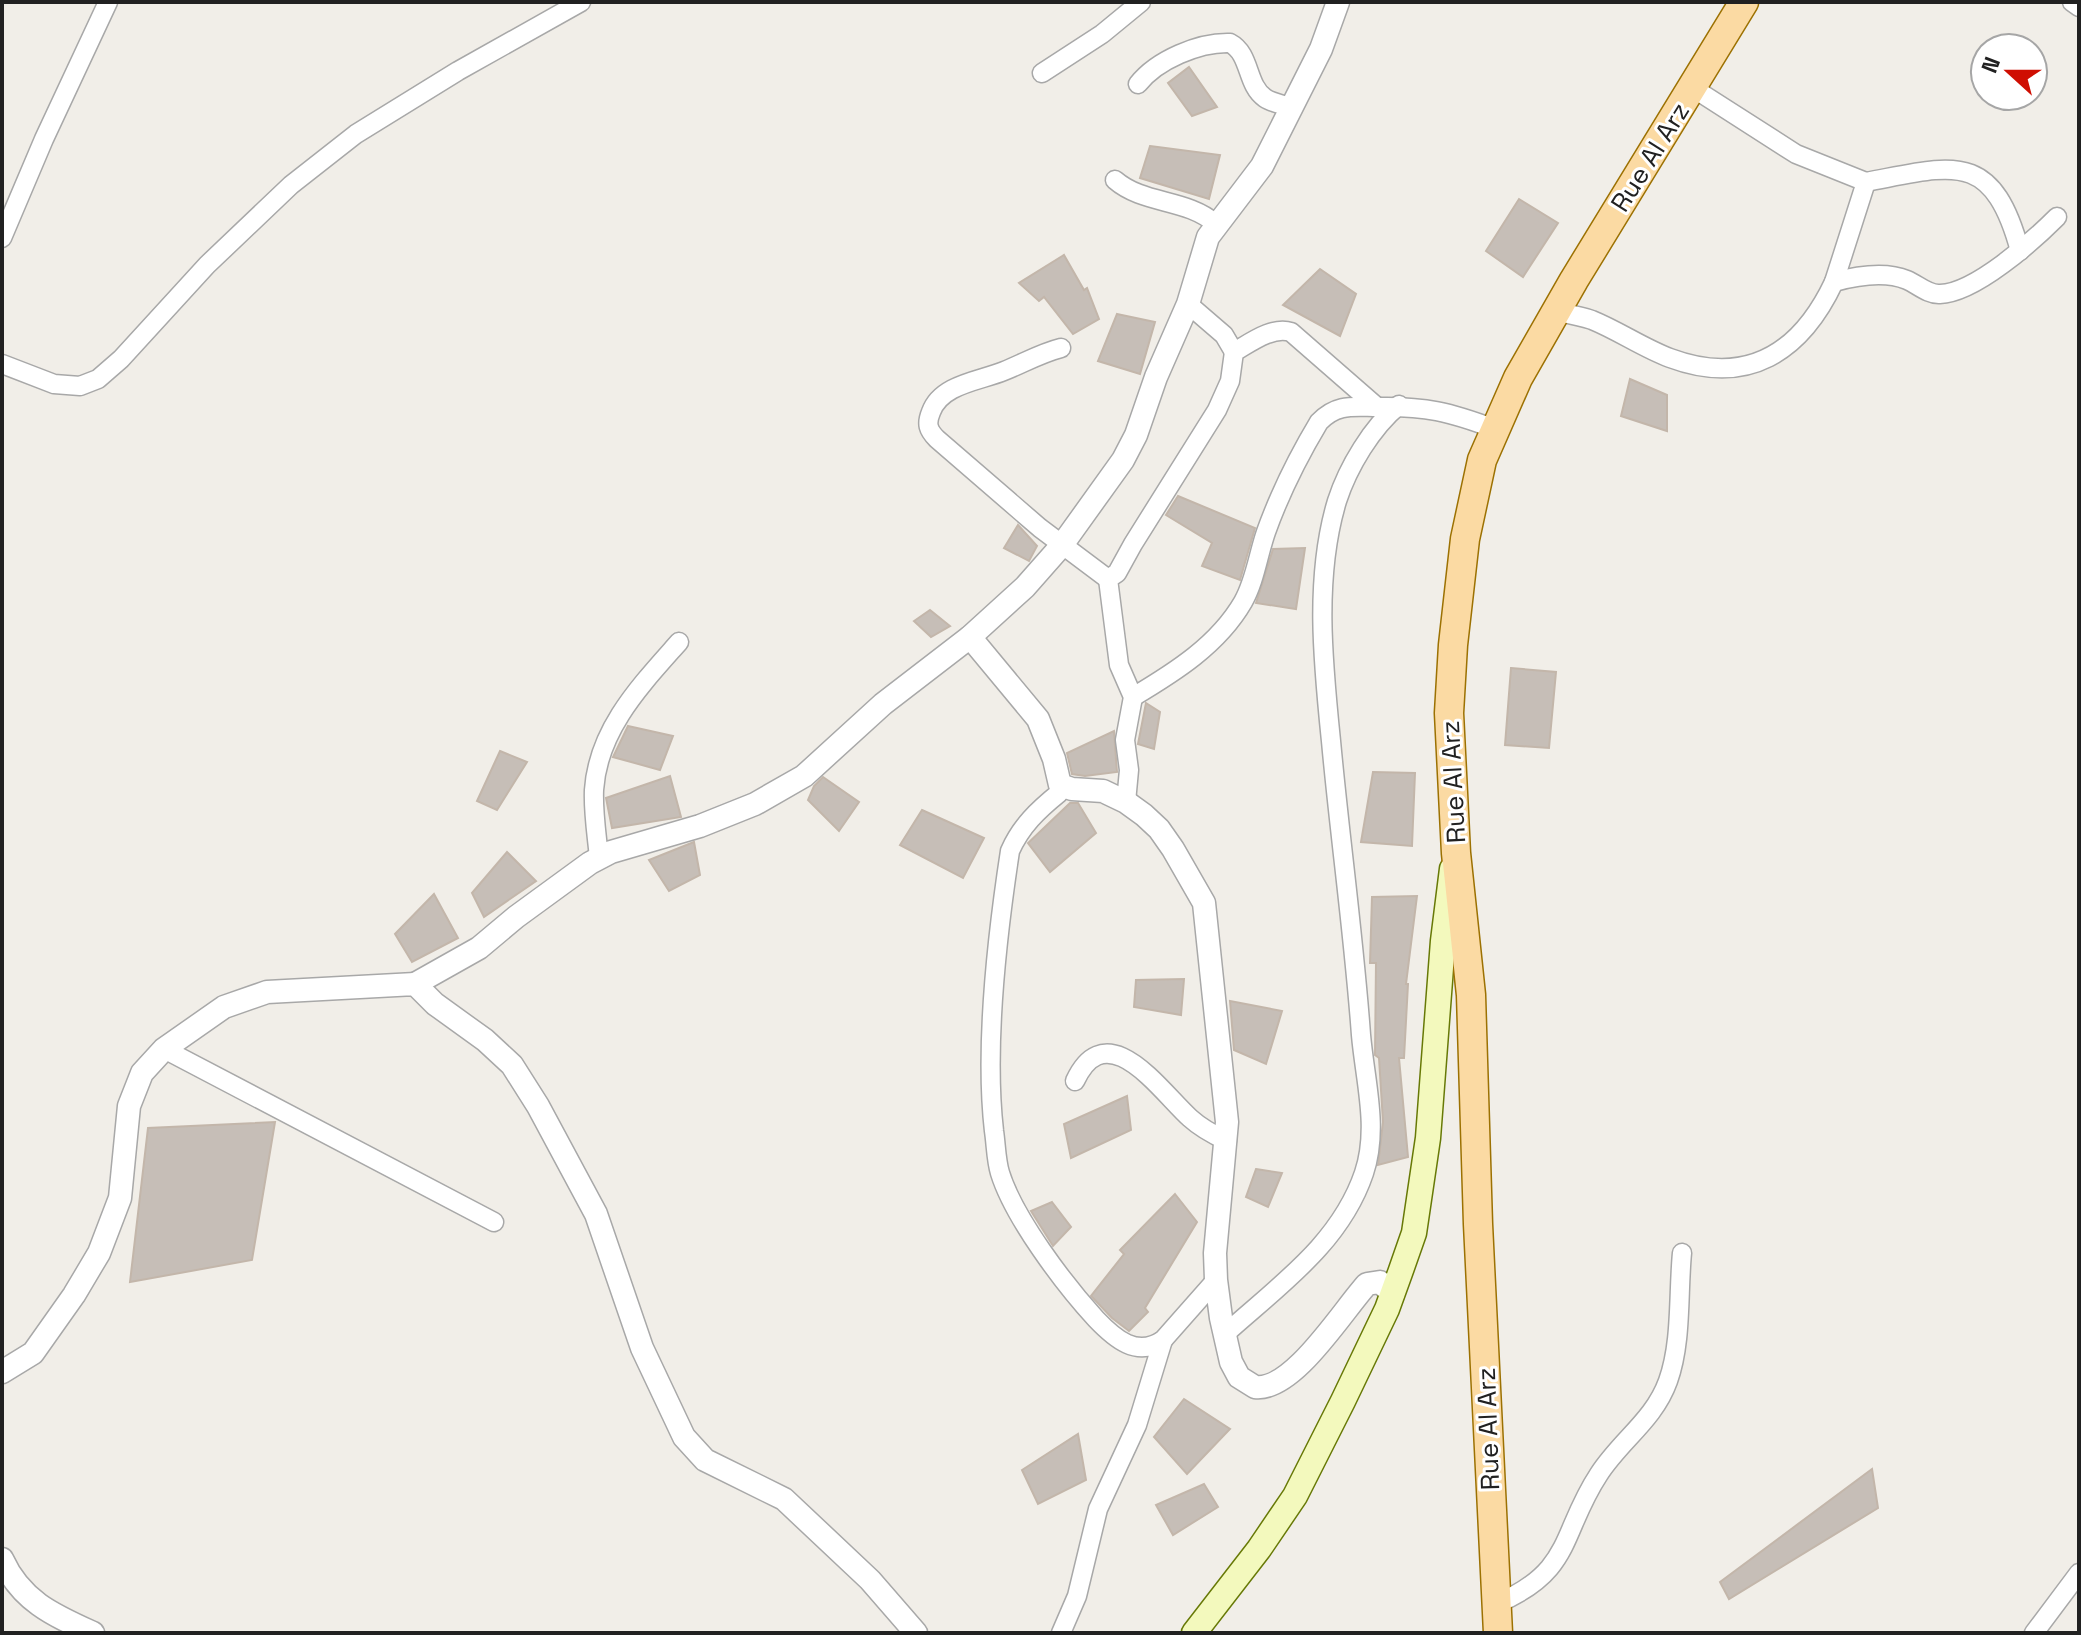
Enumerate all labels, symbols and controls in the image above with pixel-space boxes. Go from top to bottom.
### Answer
north arrow [1969,32,2049,112]
text: N [1975,53,2006,77]
street label: Rue Al Arz [1603,96,1697,218]
street label: Rue Al Arz [1433,720,1473,844]
street label: Rue Al Arz [1469,1367,1507,1491]

